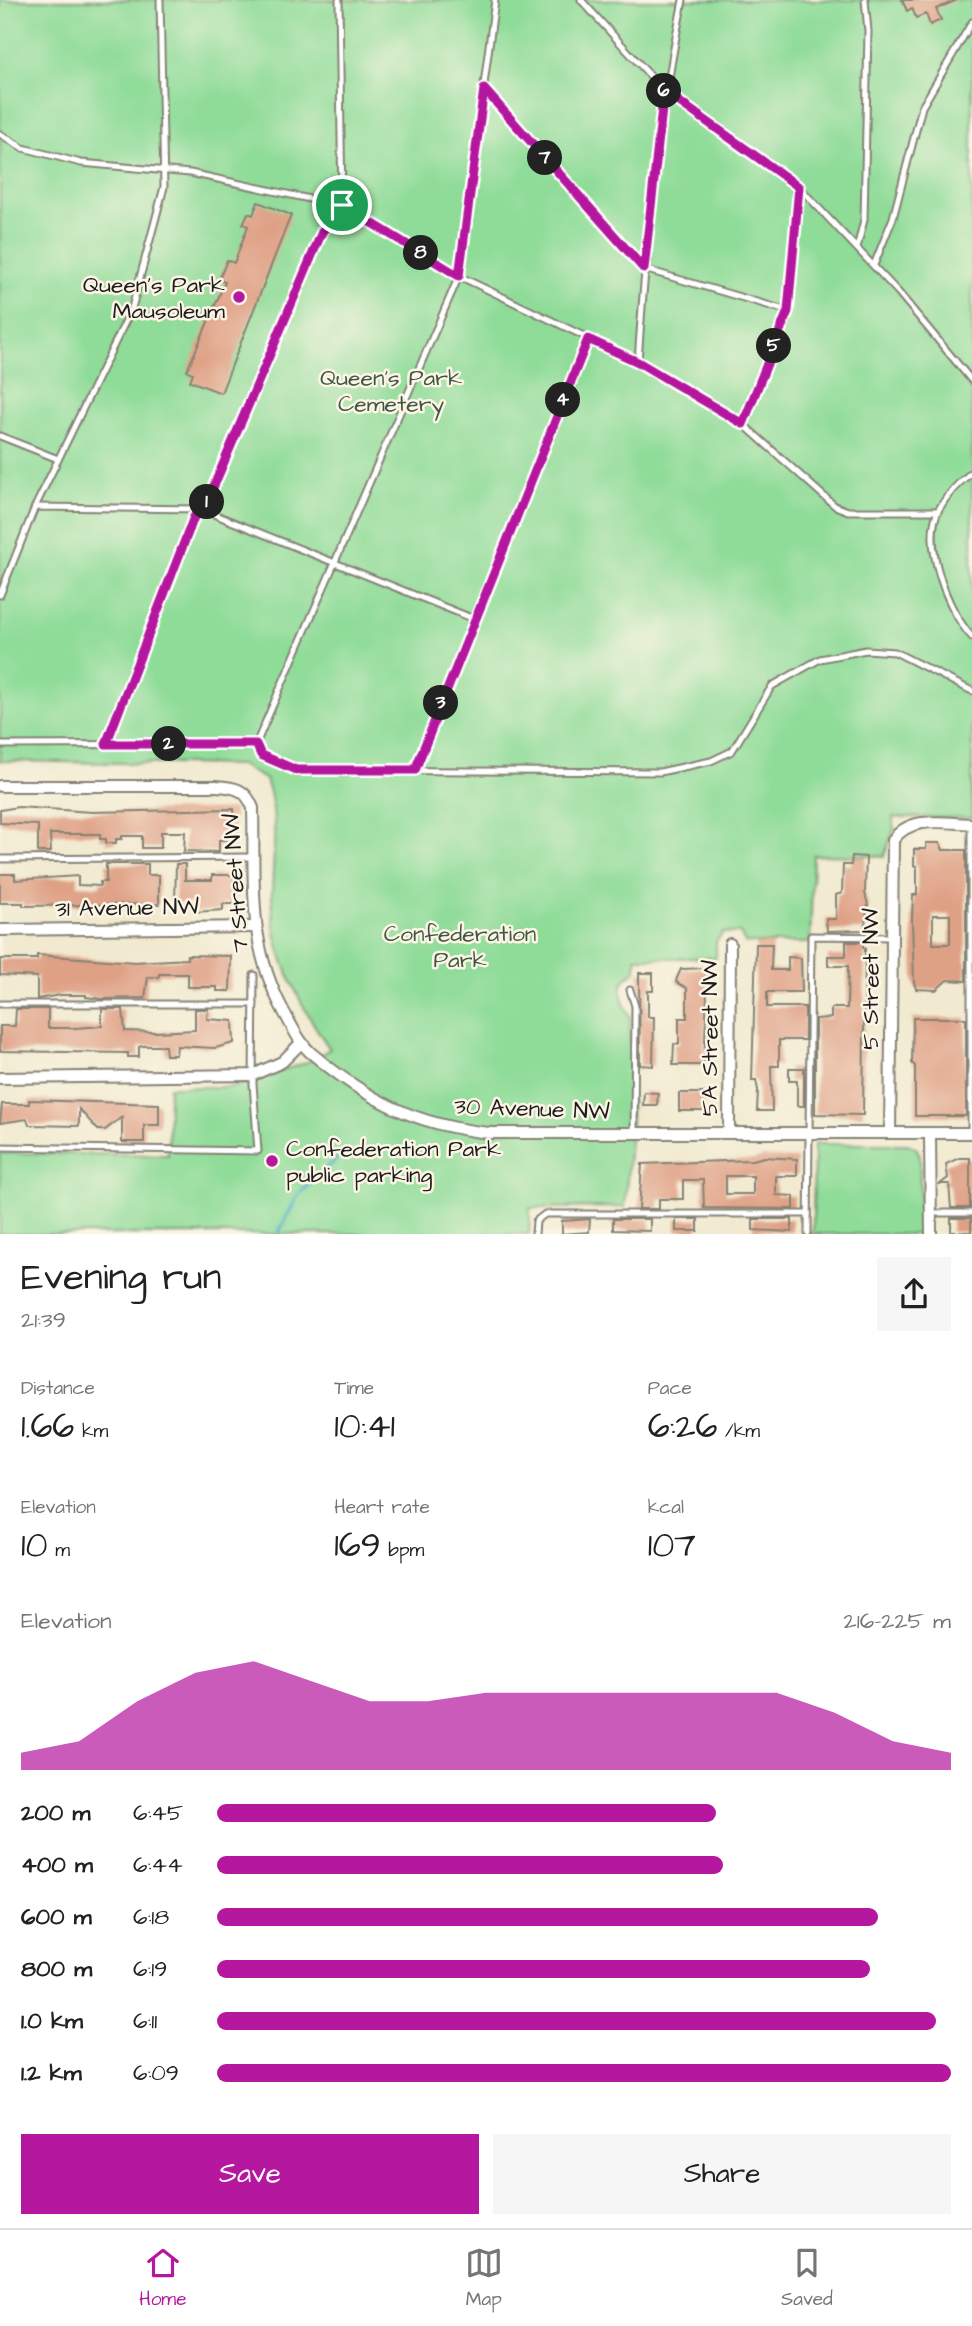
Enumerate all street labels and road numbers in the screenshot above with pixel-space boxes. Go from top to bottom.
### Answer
street label: 7 Street NW [215,812,257,954]
street label: 31 Avenue NW [55,891,200,925]
street label: 5 Street NW [855,908,887,1050]
street label: 5A Street NW [694,959,726,1116]
street label: 30 Avenue NW [454,1090,611,1128]

